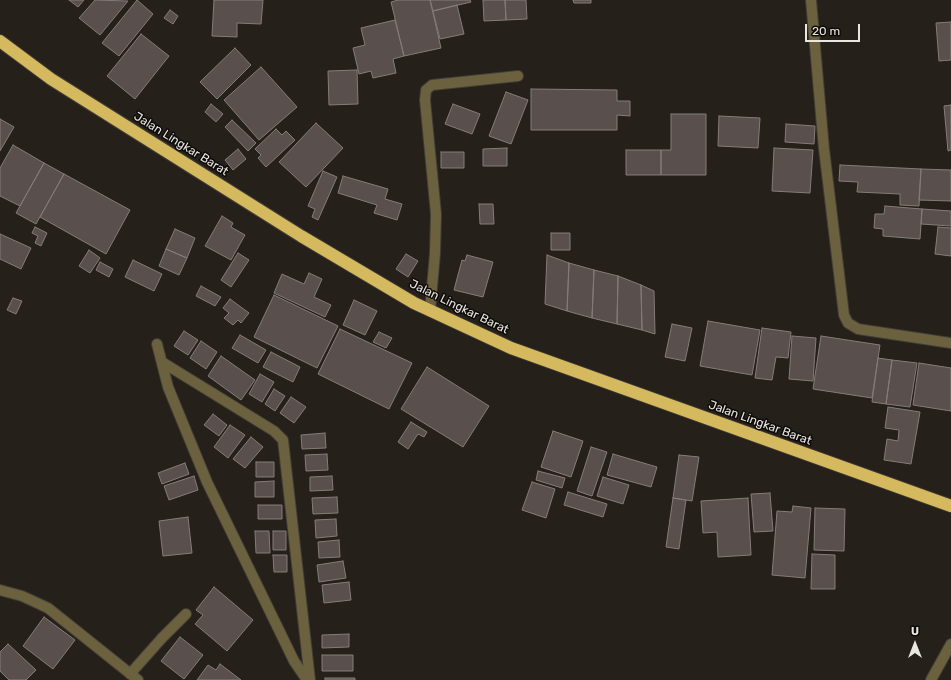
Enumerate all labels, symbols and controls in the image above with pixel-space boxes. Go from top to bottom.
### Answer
scale bar [807,16,862,42]
text: 20 m [812,24,840,38]
street label: Jalan Lingkar Barat [131,109,231,179]
street label: Jalan Lingkar Barat [407,277,511,337]
street label: Jalan Lingkar Barat [707,398,813,448]
north arrow [895,624,935,664]
text: U [911,625,919,638]

